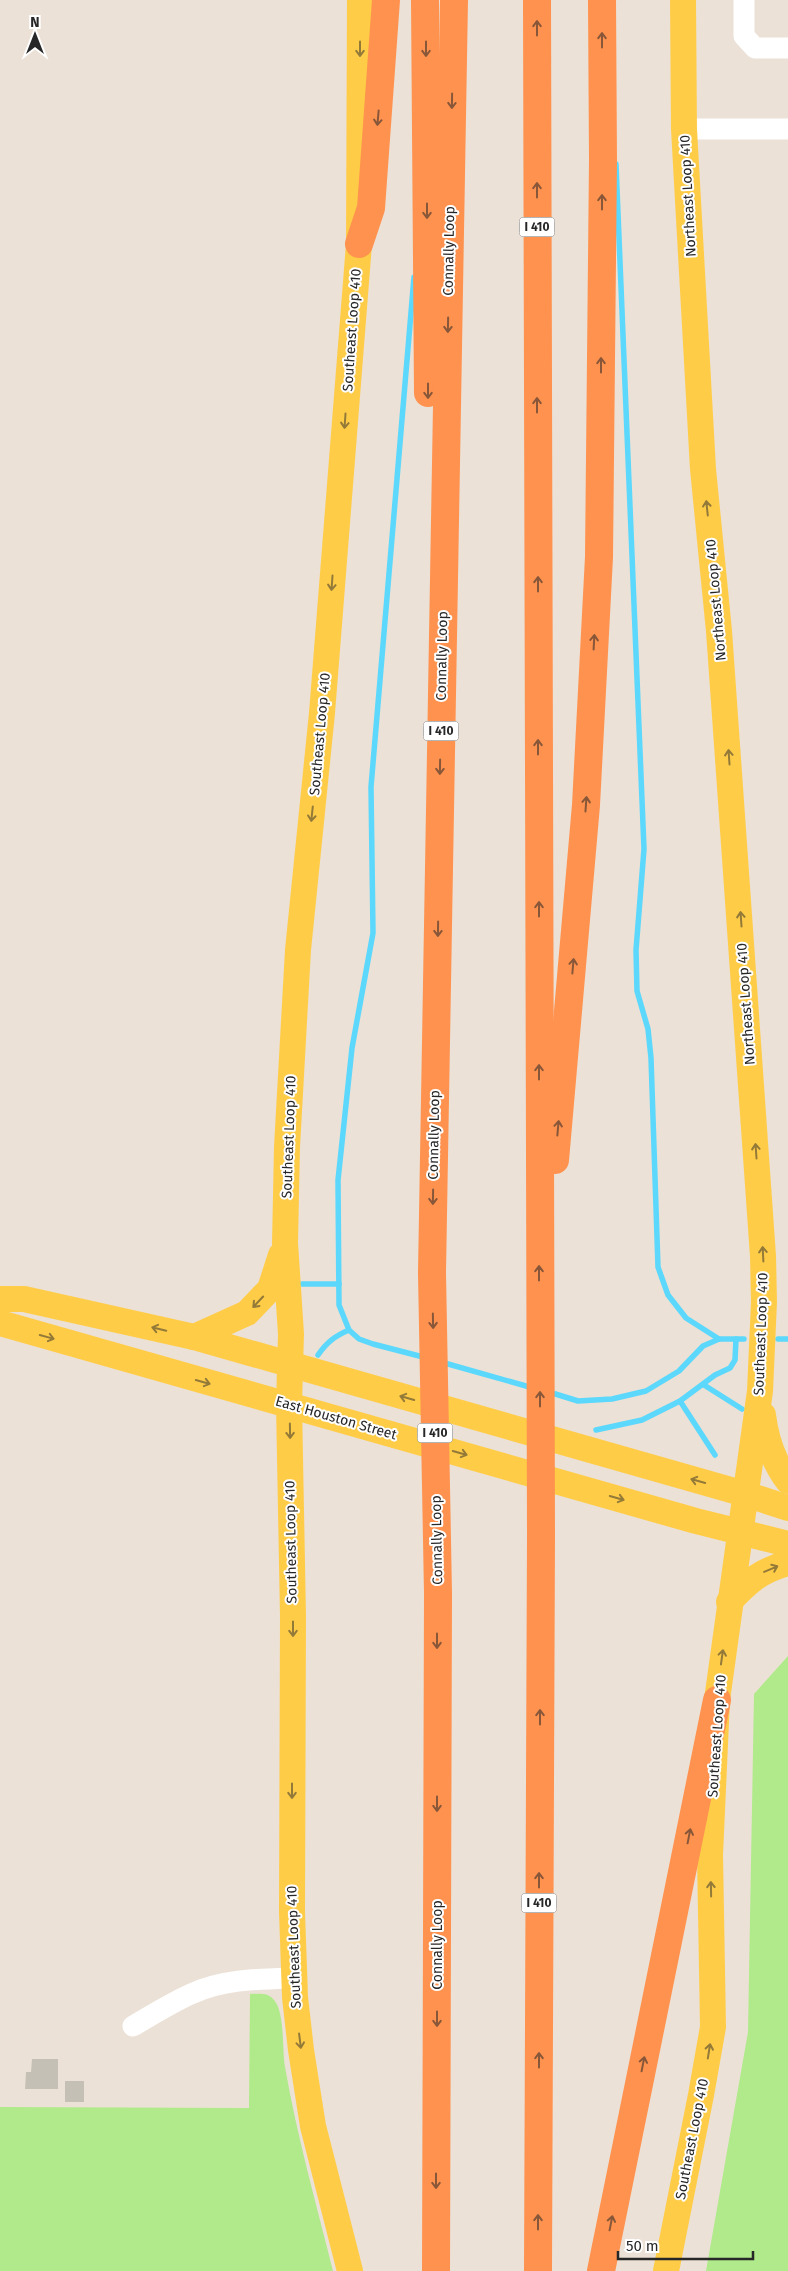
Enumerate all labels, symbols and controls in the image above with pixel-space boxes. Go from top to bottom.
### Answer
north arrow [10,10,60,60]
text: N [30,14,40,31]
one-way arrow [532,20,542,36]
one-way arrow [597,32,607,48]
one-way arrow [355,40,364,56]
one-way arrow [421,40,431,56]
one-way arrow [447,93,456,109]
one-way arrow [373,110,382,126]
street label: Northeast Loop 410 [676,134,700,257]
one-way arrow [532,182,542,198]
one-way arrow [598,194,607,210]
one-way arrow [422,202,432,219]
street label: Connally Loop [440,206,458,296]
road number: I 410 [520,218,554,236]
street label: Southeast Loop 410 [339,268,365,392]
one-way arrow [443,316,453,332]
one-way arrow [597,357,606,373]
one-way arrow [423,382,433,399]
one-way arrow [532,397,542,414]
one-way arrow [340,412,350,428]
one-way arrow [702,500,712,516]
street label: Northeast Loop 410 [702,538,730,662]
one-way arrow [328,574,337,590]
one-way arrow [533,577,543,593]
street label: Connally Loop [433,611,451,701]
one-way arrow [590,634,599,650]
street label: Southeast Loop 410 [306,672,334,796]
road number: I 410 [424,721,458,740]
one-way arrow [533,739,543,756]
one-way arrow [724,749,733,765]
one-way arrow [436,759,445,775]
one-way arrow [582,797,591,813]
one-way arrow [307,806,317,822]
one-way arrow [534,902,544,918]
one-way arrow [736,911,745,927]
one-way arrow [433,921,443,937]
street label: Northeast Loop 410 [733,942,759,1066]
one-way arrow [568,959,578,975]
one-way arrow [534,1064,544,1080]
street label: Southeast Loop 410 [278,1075,300,1199]
street label: Connally Loop [425,1090,443,1180]
one-way arrow [553,1121,563,1137]
one-way arrow [751,1143,761,1159]
one-way arrow [428,1188,438,1205]
one-way arrow [759,1246,768,1262]
one-way arrow [534,1265,544,1282]
street label: Southeast Loop 410 [750,1272,772,1396]
one-way arrow [252,1295,264,1308]
one-way arrow [428,1313,438,1329]
one-way arrow [152,1323,168,1333]
one-way arrow [38,1333,54,1342]
one-way arrow [194,1377,210,1387]
one-way arrow [535,1391,545,1408]
street label: East Houston Street [273,1393,400,1444]
one-way arrow [399,1393,415,1403]
one-way arrow [285,1423,294,1439]
road number: I 410 [418,1424,452,1442]
one-way arrow [452,1449,468,1459]
one-way arrow [691,1475,707,1485]
street label: Southeast Loop 410 [281,1480,301,1604]
one-way arrow [608,1494,624,1504]
street label: Connally Loop [428,1495,446,1585]
one-way arrow [763,1564,778,1573]
one-way arrow [288,1620,298,1637]
one-way arrow [433,1633,442,1649]
one-way arrow [717,1650,727,1666]
street label: Southeast Loop 410 [704,1674,730,1798]
one-way arrow [535,1710,545,1726]
one-way arrow [287,1783,297,1799]
one-way arrow [432,1796,442,1812]
one-way arrow [685,1828,694,1844]
one-way arrow [534,1872,544,1888]
one-way arrow [706,1882,716,1898]
street label: Southeast Loop 410 [283,1885,305,2009]
road number: I 410 [522,1894,556,1912]
street label: Connally Loop [429,1900,446,1990]
one-way arrow [432,2010,442,2027]
one-way arrow [295,2033,305,2049]
one-way arrow [704,2044,714,2060]
one-way arrow [534,2052,543,2068]
one-way arrow [639,2056,648,2072]
street label: Southeast Loop 410 [672,2077,712,2201]
one-way arrow [431,2173,441,2189]
one-way arrow [533,2215,543,2231]
one-way arrow [607,2216,616,2232]
scale bar [618,2228,753,2260]
text: 50 m [626,2237,659,2255]

